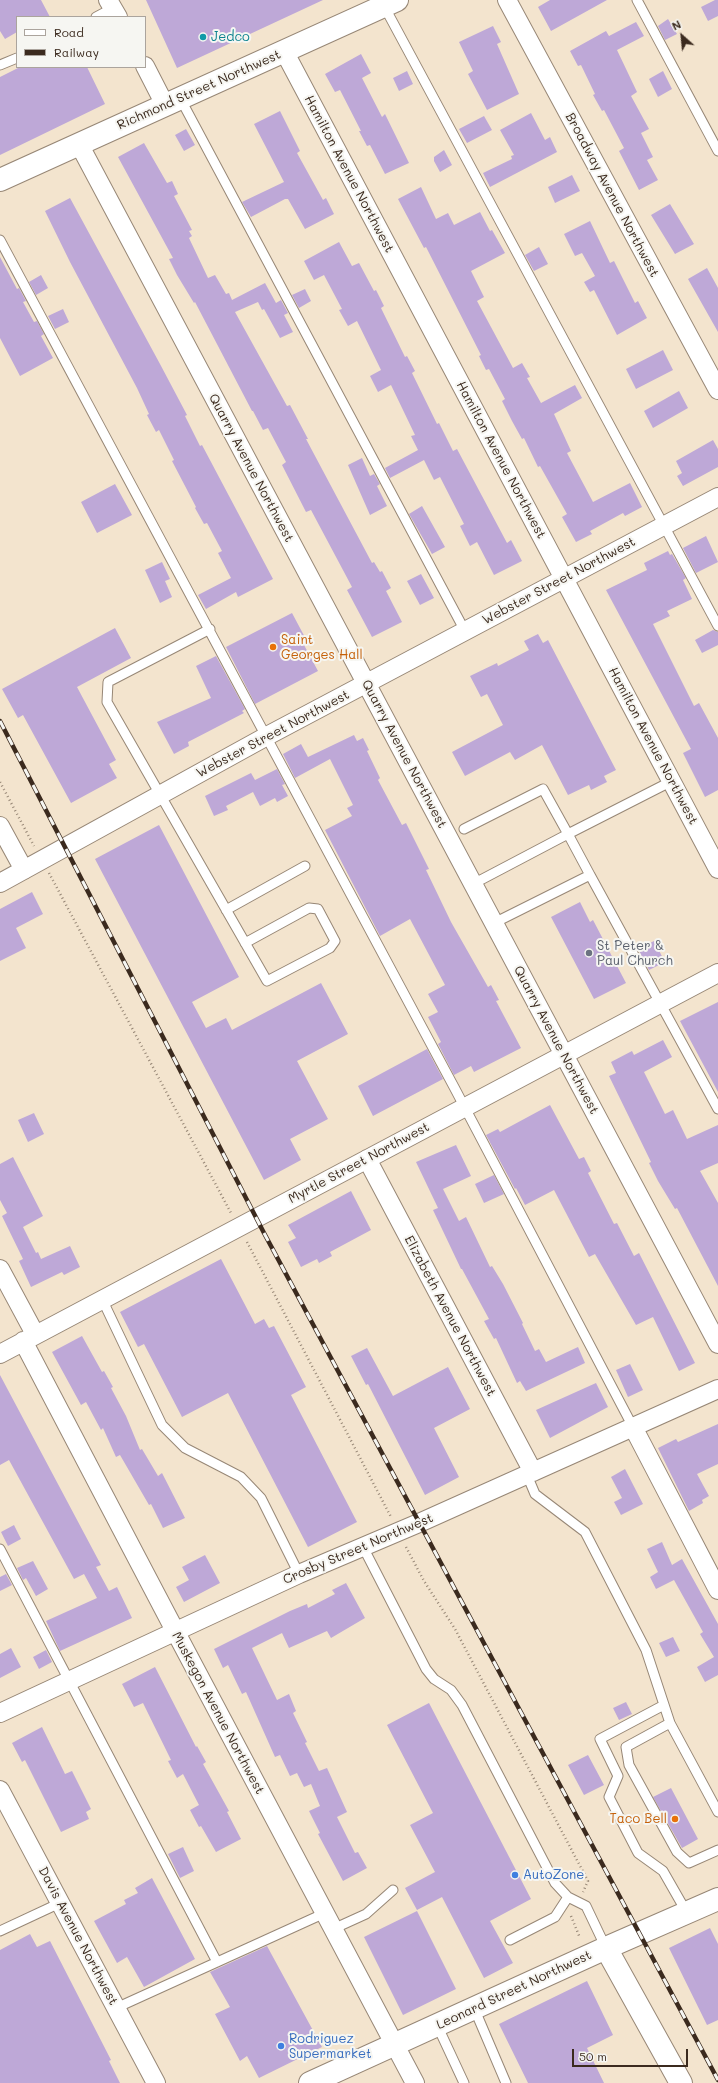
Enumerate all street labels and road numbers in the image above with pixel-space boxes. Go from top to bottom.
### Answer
street label: Richmond Street Northwest [115,47,283,133]
street label: Hamilton Avenue Northwest [301,93,397,255]
street label: Broadway Avenue Northwest [562,110,662,280]
street label: Hamilton Avenue Northwest [453,379,549,541]
street label: Quarry Avenue Northwest [205,391,297,545]
street label: Webster Street Northwest [480,534,638,628]
street label: Hamilton Avenue Northwest [605,665,701,827]
street label: Quarry Avenue Northwest [358,677,450,831]
street label: Webster Street Northwest [194,687,352,781]
street label: Quarry Avenue Northwest [510,963,602,1117]
street label: Myrtle Street Northwest [286,1119,432,1207]
street label: Elizabeth Avenue Northwest [401,1233,499,1399]
street label: Crosby Street Northwest [281,1510,435,1588]
street label: Muskegon Avenue Northwest [168,1629,268,1797]
street label: Davis Avenue Northwest [35,1864,121,2008]
street label: Leonard Street Northwest [434,1947,594,2033]

